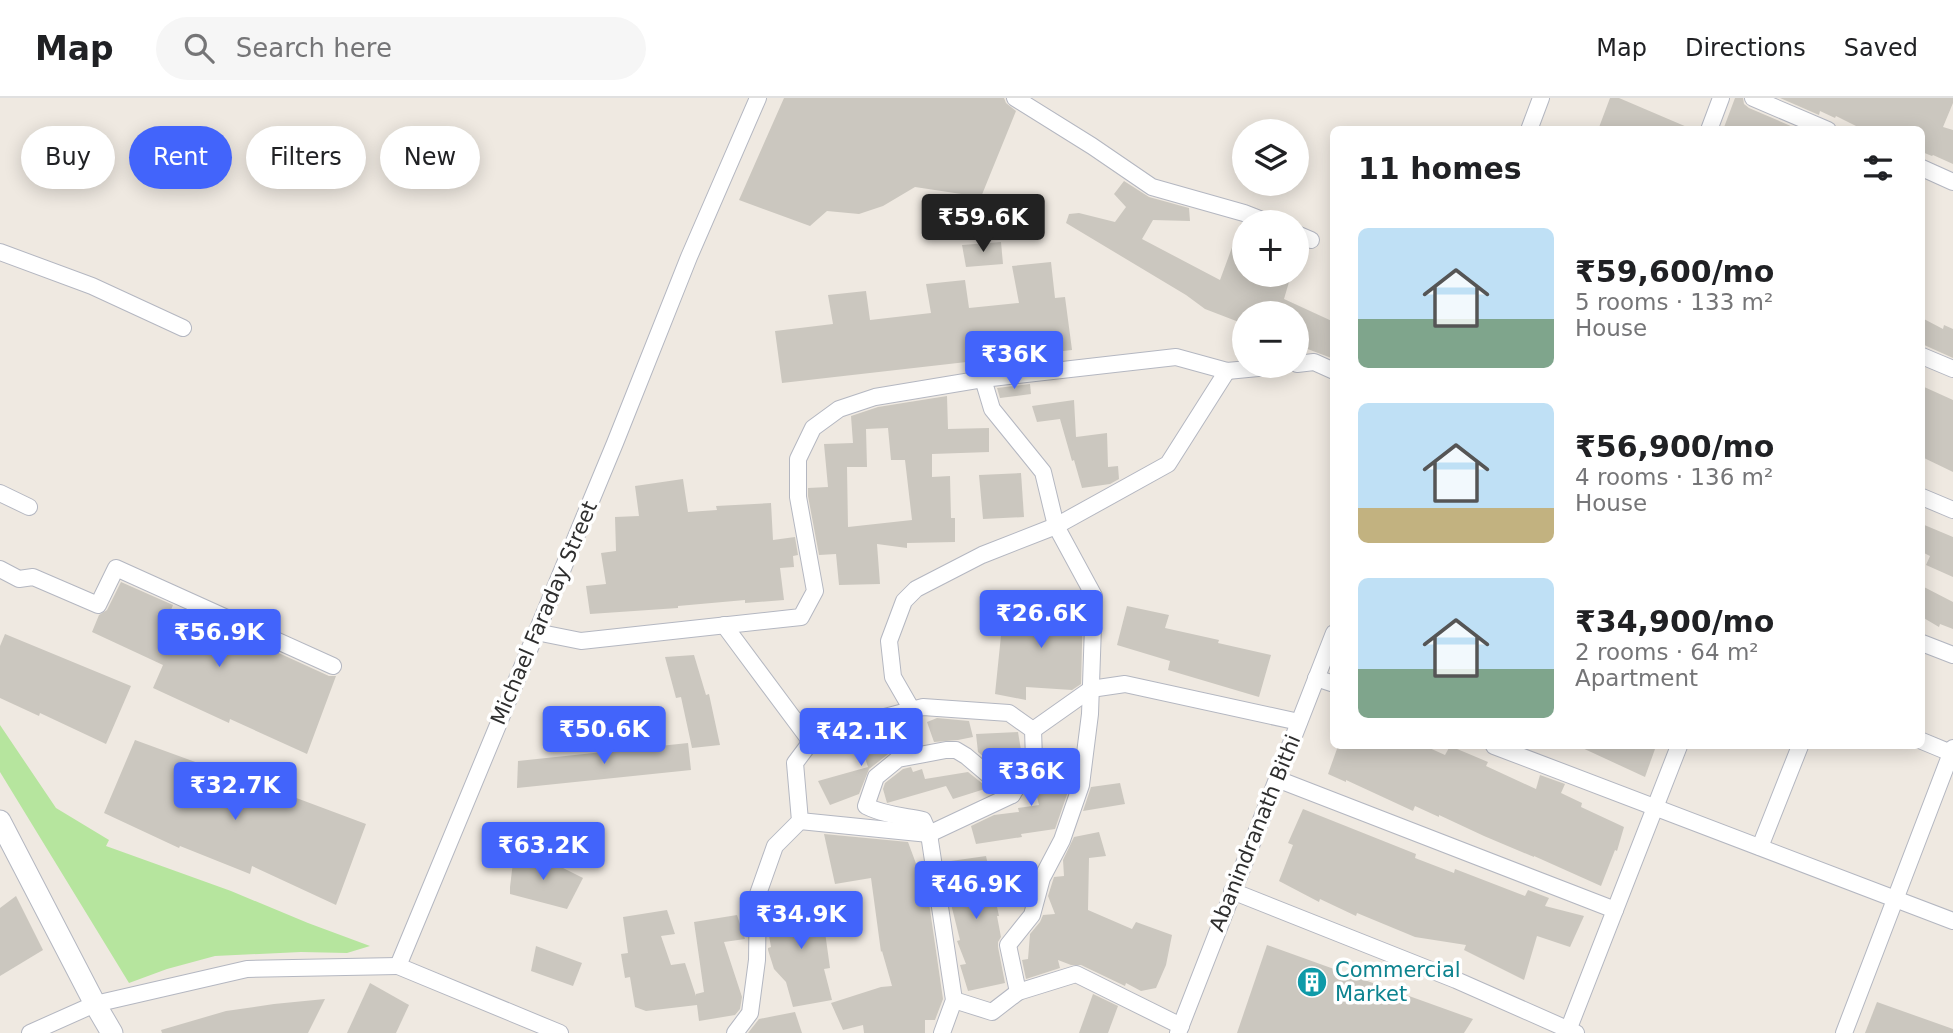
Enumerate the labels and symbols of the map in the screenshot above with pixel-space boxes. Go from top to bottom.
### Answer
pin: ₹59.6K [926,194,1040,254]
pin: ₹36K [973,331,1055,391]
street label: Michael Faraday Street [486,498,602,728]
pin: ₹26.6K [984,590,1098,650]
pin: ₹56.9K [162,610,276,669]
pin: ₹50.6K [547,706,661,766]
pin: ₹42.1K [804,708,918,768]
street label: Abanindranath Bithi [1205,731,1305,935]
pin: ₹36K [990,748,1072,808]
pin: ₹32.7K [178,762,292,822]
pin: ₹63.2K [486,822,600,882]
pin: ₹46.9K [919,862,1033,921]
pin: ₹34.9K [744,892,858,951]
place label: Commercial Market [1335,958,1461,1006]
building icon: Commercial Market [1295,965,1329,999]

